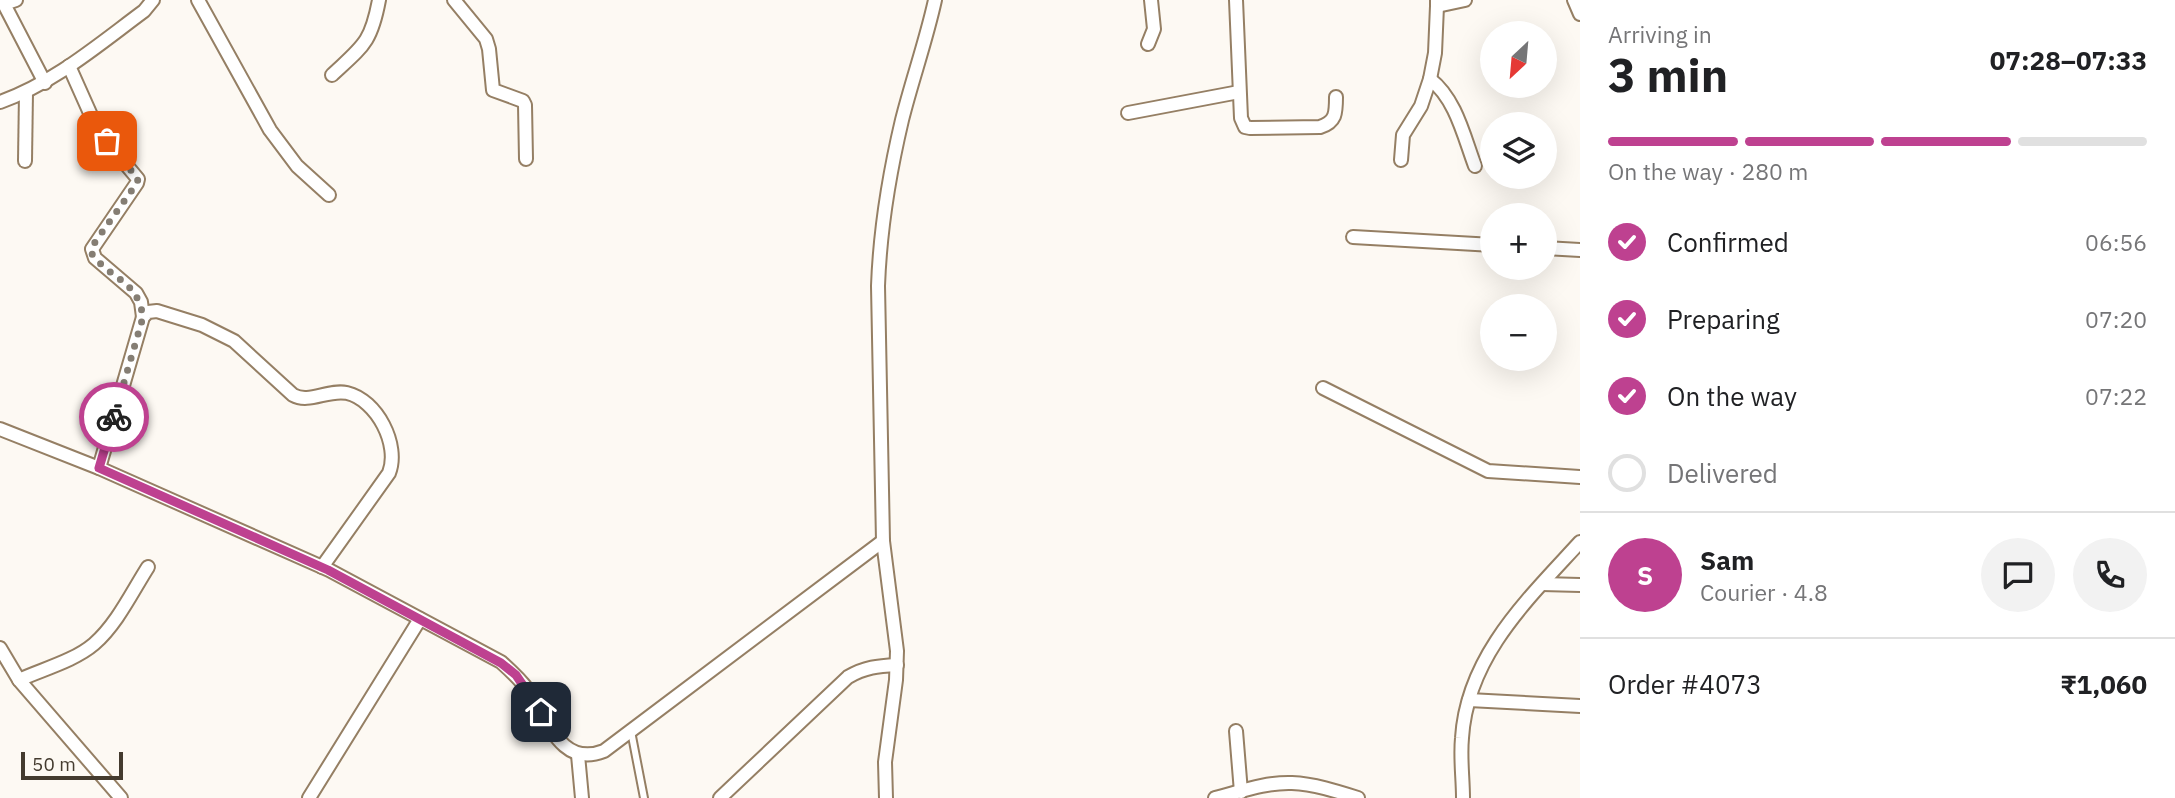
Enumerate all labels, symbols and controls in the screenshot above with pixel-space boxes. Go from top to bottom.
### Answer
text: Arriving in [1608,19,1712,49]
north arrow [1480,21,1558,98]
map controls [1480,21,1557,371]
text: 07:28–07:33 [1990,43,2147,77]
text: 3 min [1608,45,1728,105]
pin [77,111,137,171]
button: layers [1480,112,1557,189]
icon: bag [88,122,126,160]
text: On the way · 280 m [1608,156,1808,186]
button: + [1480,203,1557,280]
icon: check [1608,223,1646,261]
text: Confirmed [1667,225,1789,259]
text: 06:56 [2085,227,2147,257]
button: − [1480,294,1557,371]
icon: check [1608,300,1646,338]
text: Preparing [1667,302,1780,336]
text: 07:20 [2085,304,2147,334]
icon: check [1608,377,1646,415]
text: On the way [1667,379,1797,413]
text: 07:22 [2085,381,2147,411]
courier [79,382,149,452]
icon: bike [95,398,133,436]
text: Delivered [1667,456,1778,490]
button: chat [1981,538,2055,612]
button: phone [2073,538,2147,612]
text: Sam [1700,543,1754,577]
text: S [1637,558,1653,592]
text: Courier · 4.8 [1700,577,1828,607]
text: Order #4073 [1608,667,1762,701]
text: ₹1,060 [2060,667,2147,701]
pin [511,682,571,742]
icon: home [522,693,560,731]
scale bar [21,749,122,781]
text: 50 m [32,752,76,776]

